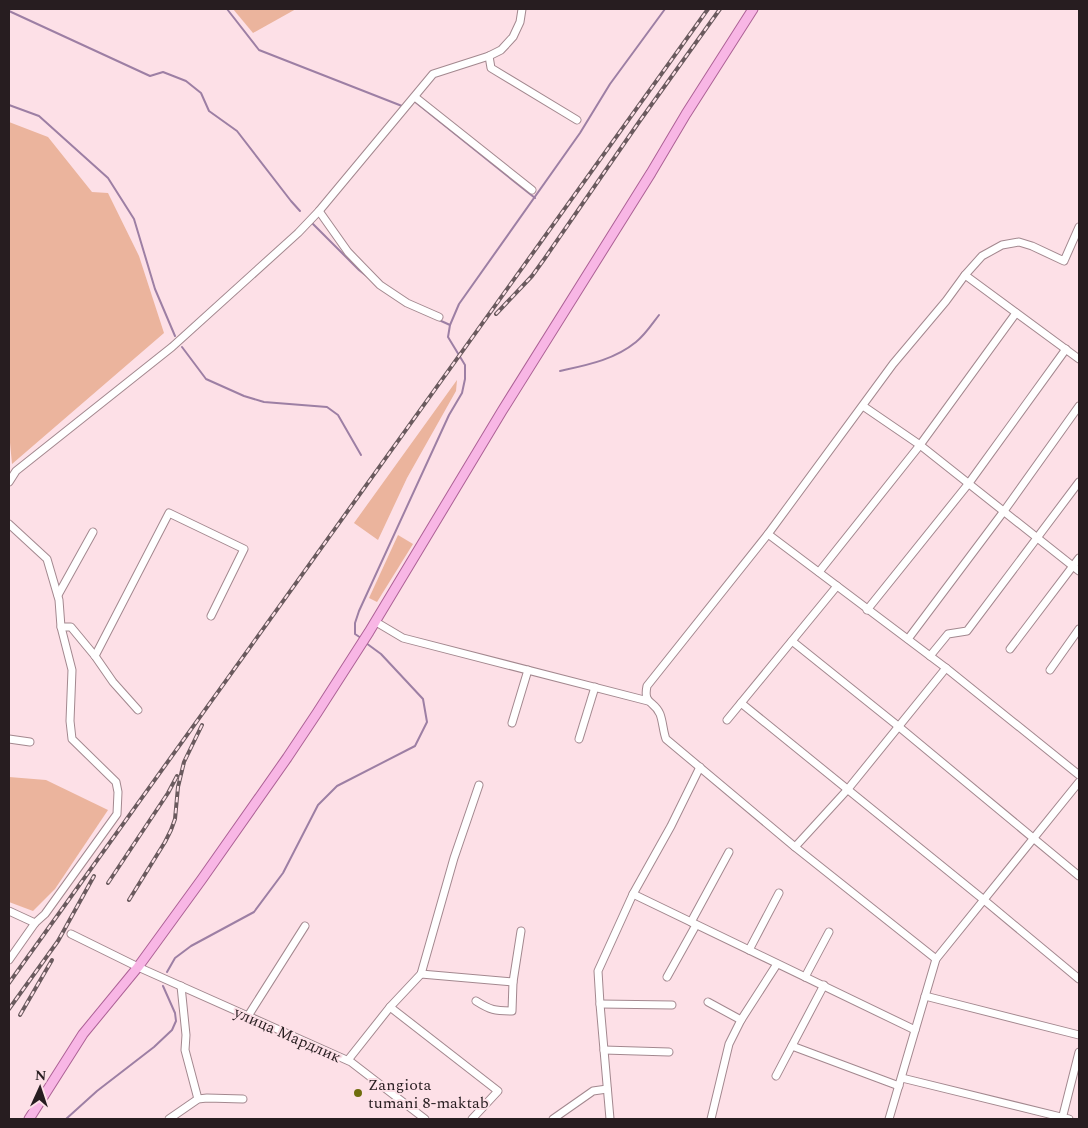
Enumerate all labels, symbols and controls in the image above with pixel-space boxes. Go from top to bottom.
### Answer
street label: улица Мардлик [229,1000,345,1069]
north arrow [15,1063,65,1113]
text: N [34,1065,47,1086]
place label: Zangiota tumani 8-maktab [368,1073,489,1115]
marker: Zangiota tumani 8-maktab [352,1087,364,1099]

